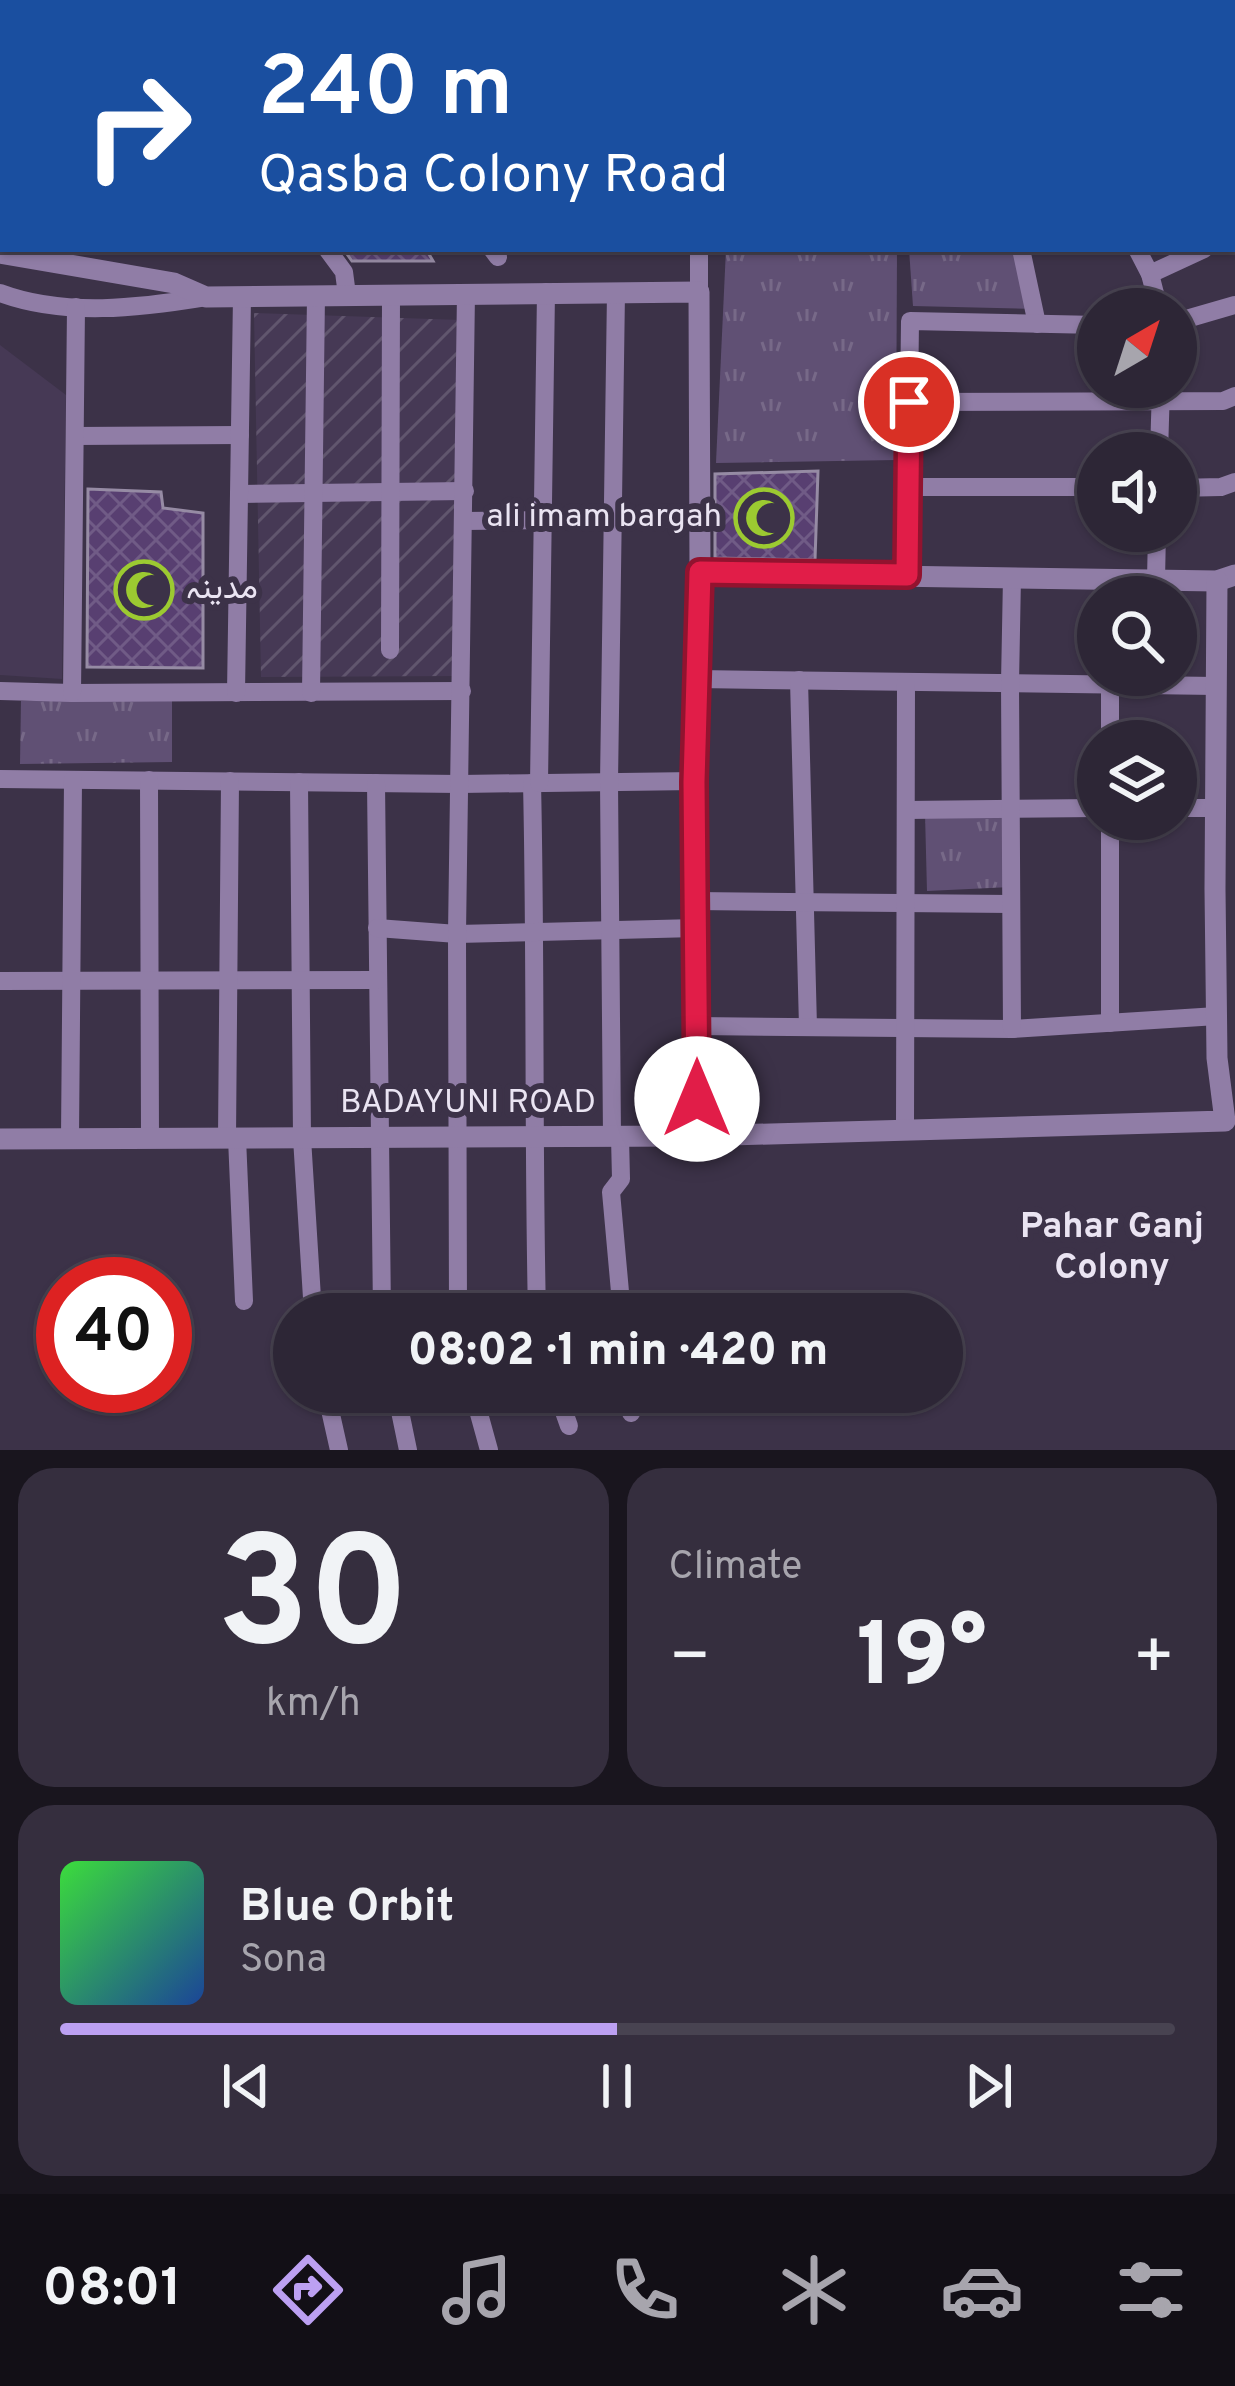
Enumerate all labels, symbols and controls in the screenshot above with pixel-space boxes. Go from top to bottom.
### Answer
text: 240 m [258,39,513,145]
icon: right [60,48,216,204]
text: Qasba Colony Road [258,143,728,212]
north arrow [1077,288,1197,408]
map controls [1077,288,1197,840]
pin [858,351,960,453]
icon: arrive [876,369,942,435]
button: sound [1077,432,1197,552]
mosque icon: ali imam bargah [733,487,795,549]
place label: ali imam bargah [486,497,722,539]
mosque icon: مدینہ [113,559,175,621]
place label: مدینہ [186,569,258,611]
button: search [1077,576,1197,696]
button: layers [1077,720,1197,840]
position arrow [634,1036,760,1162]
street label: BADAYUNI ROAD [340,1083,596,1125]
district label: Pahar Ganj Colony [1020,1205,1204,1292]
speed limit sign: 40 [36,1257,192,1413]
text: 08:02 · 1 min · 420 m [408,1324,828,1381]
text: 30 [216,1504,410,1702]
text: Climate [669,1544,802,1593]
text: 19° [857,1604,987,1717]
text: − [669,1619,711,1702]
text: + [1132,1619,1175,1702]
text: km/h [266,1681,361,1730]
text: Blue Orbit [240,1880,454,1937]
text: Sona [240,1937,327,1986]
icon: previous [213,2053,279,2119]
icon: pause [584,2053,650,2119]
icon: next [956,2053,1022,2119]
icon: directions [266,2248,350,2332]
icon: music [435,2248,519,2332]
icon: phone [603,2248,687,2332]
icon: climate [772,2248,856,2332]
icon: car [940,2248,1024,2332]
icon: filters [1109,2248,1193,2332]
text: 08:01 [42,2256,182,2325]

